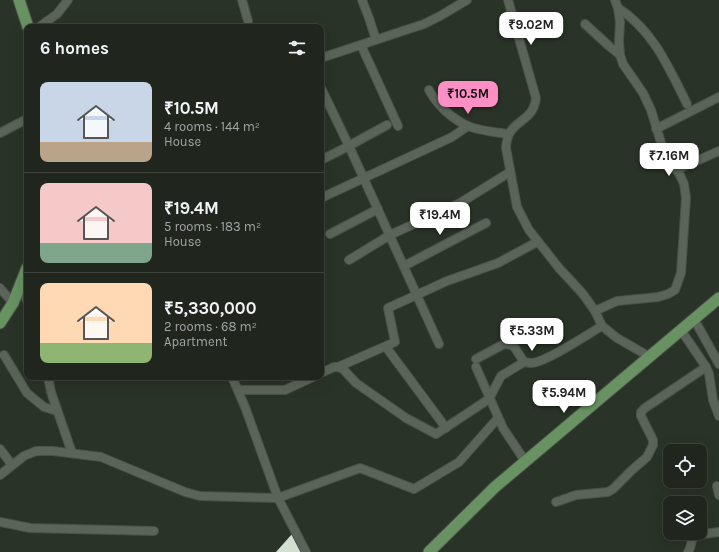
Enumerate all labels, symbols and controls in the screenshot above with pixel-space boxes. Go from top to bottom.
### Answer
pin: ₹9.02M [498,12,564,46]
text: ₹9.02M [508,17,554,32]
icon: filters [286,37,308,59]
text: 6 homes [40,38,109,58]
pin: ₹10.5M [435,81,501,115]
text: ₹10.5M [447,86,489,101]
icon: home [72,98,120,146]
text: ₹10.5M [164,98,219,118]
text: 4 rooms · 144 m² [164,119,260,134]
text: House [164,134,201,149]
pin: ₹7.16M [636,143,702,177]
text: ₹7.16M [649,148,689,163]
text: ₹19.4M [164,198,219,218]
icon: home [72,199,120,247]
pin: ₹19.4M [407,202,473,236]
text: ₹19.4M [419,207,461,222]
text: 5 rooms · 183 m² [164,219,261,234]
text: House [164,234,201,249]
text: ₹5,330,000 [164,298,256,318]
icon: home [72,299,120,347]
pin: ₹5.33M [499,318,565,352]
text: 2 rooms · 68 m² [164,319,257,334]
text: ₹5.33M [509,323,555,338]
text: Apartment [164,334,227,349]
pin: ₹5.94M [531,380,597,414]
text: ₹5.94M [542,385,586,400]
map controls [663,444,707,540]
button: locate [663,444,707,488]
button: layers [663,496,707,540]

